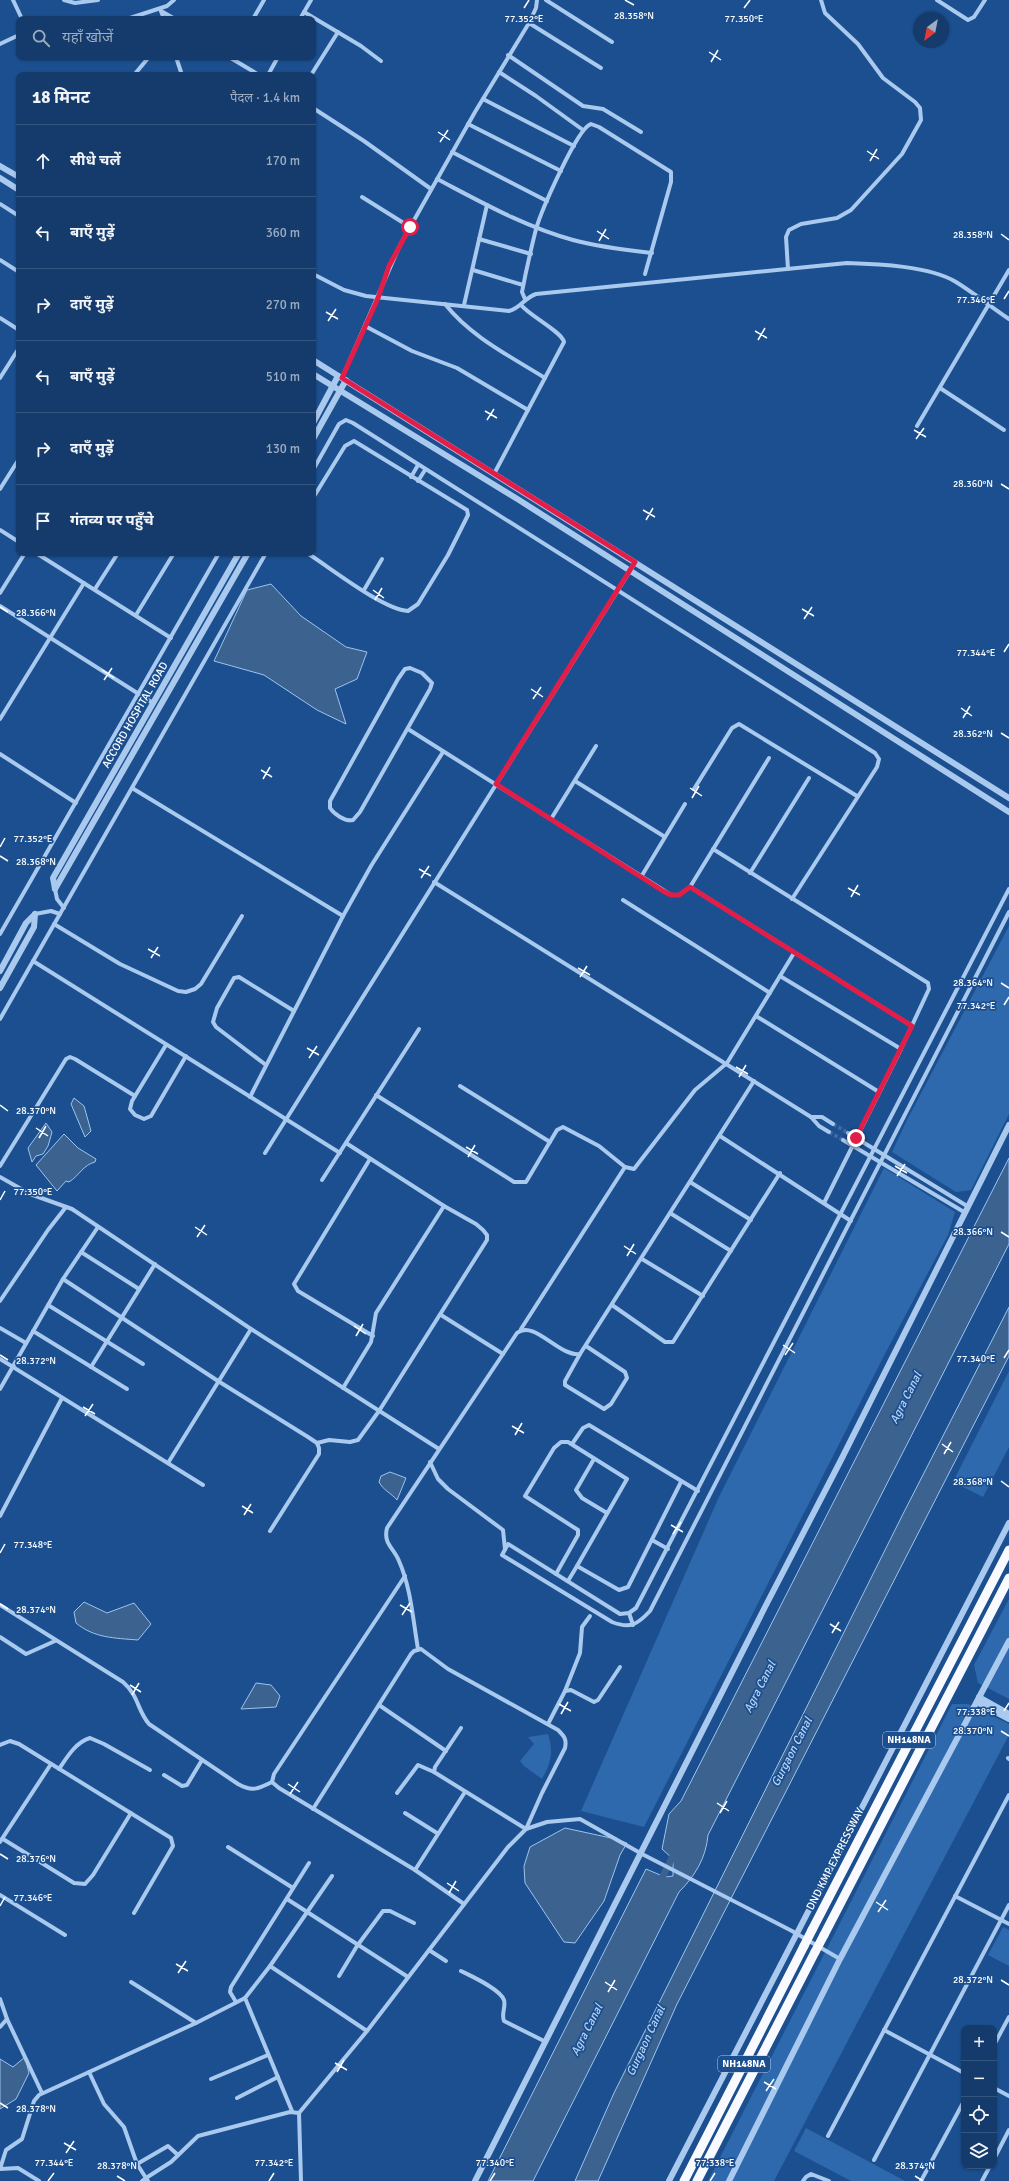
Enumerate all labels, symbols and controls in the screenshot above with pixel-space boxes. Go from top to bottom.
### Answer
text: 28.358°N [614,10,654,22]
north arrow [913,12,949,48]
text: 77.352°E [505,13,544,25]
text: 77.350°E [725,13,764,25]
search box [16,16,316,60]
icon: search [30,27,52,49]
text: यहाँ खोजें [62,28,113,46]
text: 18 मिनट [32,87,90,108]
text: पैदल · 1.4 km [230,90,300,106]
icon: ahead [32,150,54,172]
text: सीधे चलें [70,151,121,169]
text: 170 m [266,153,300,169]
route start [401,218,419,236]
icon: left [32,222,54,244]
text: बाएँ मुड़ें [70,223,114,241]
text: 360 m [266,225,300,241]
text: 28.358°N [953,229,993,241]
icon: right [32,294,54,316]
text: 77.346°E [957,294,996,306]
text: दाएँ मुड़ें [70,295,114,313]
text: 270 m [266,297,300,313]
icon: left [32,366,54,388]
text: बाएँ मुड़ें [70,367,114,385]
text: 510 m [266,369,300,385]
icon: right [32,438,54,460]
text: दाएँ मुड़ें [70,439,114,457]
text: 130 m [266,441,300,457]
text: 28.360°N [953,478,993,490]
icon: arrive [32,510,54,532]
text: गंतव्य पर पहुँचे [70,511,154,529]
text: 28.366°N [16,607,56,619]
text: 77.344°E [957,647,996,659]
street label: ACCORD HOSPITAL ROAD [99,660,171,770]
text: 28.362°N [953,728,993,740]
text: 77.352°E [14,833,53,845]
text: 28.368°N [16,856,56,868]
text: 28.364°N [953,977,993,989]
text: 77.342°E [957,1000,996,1012]
text: 28.370°N [16,1105,56,1117]
route end [847,1129,865,1147]
text: 77.350°E [14,1186,53,1198]
text: 28.366°N [953,1226,993,1238]
text: 77.340°E [957,1353,996,1365]
text: 28.372°N [16,1355,56,1367]
water label: Agra Canal [887,1368,926,1426]
text: 28.368°N [953,1476,993,1488]
text: 77.348°E [14,1539,53,1551]
text: 28.374°N [16,1604,56,1616]
water label: Agra Canal [741,1657,780,1715]
text: 77.338°E [957,1706,996,1718]
water label: Gurgaon Canal [768,1714,817,1789]
text: 28.370°N [953,1725,993,1737]
road number: NH148NA [883,1732,935,1748]
street label: DND KMP EXPRESSWAY [804,1805,867,1912]
text: 28.376°N [16,1853,56,1865]
text: 77.346°E [14,1892,53,1904]
text: 28.372°N [953,1974,993,1986]
water label: Agra Canal [568,2000,607,2058]
water label: Gurgaon Canal [623,2002,669,2079]
map controls [961,2025,997,2169]
button: + [961,2025,997,2061]
road number: NH148NA [718,2056,770,2072]
button: − [961,2061,997,2097]
button: locate [961,2097,997,2133]
text: 28.378°N [16,2103,56,2115]
button: layers [961,2133,997,2169]
text: 77.344°E [35,2157,74,2169]
text: 77.342°E [255,2157,294,2169]
text: 77.340°E [476,2157,515,2169]
text: 77.338°E [696,2157,735,2169]
text: 28.378°N [97,2160,137,2172]
text: 28.374°N [895,2160,935,2172]

